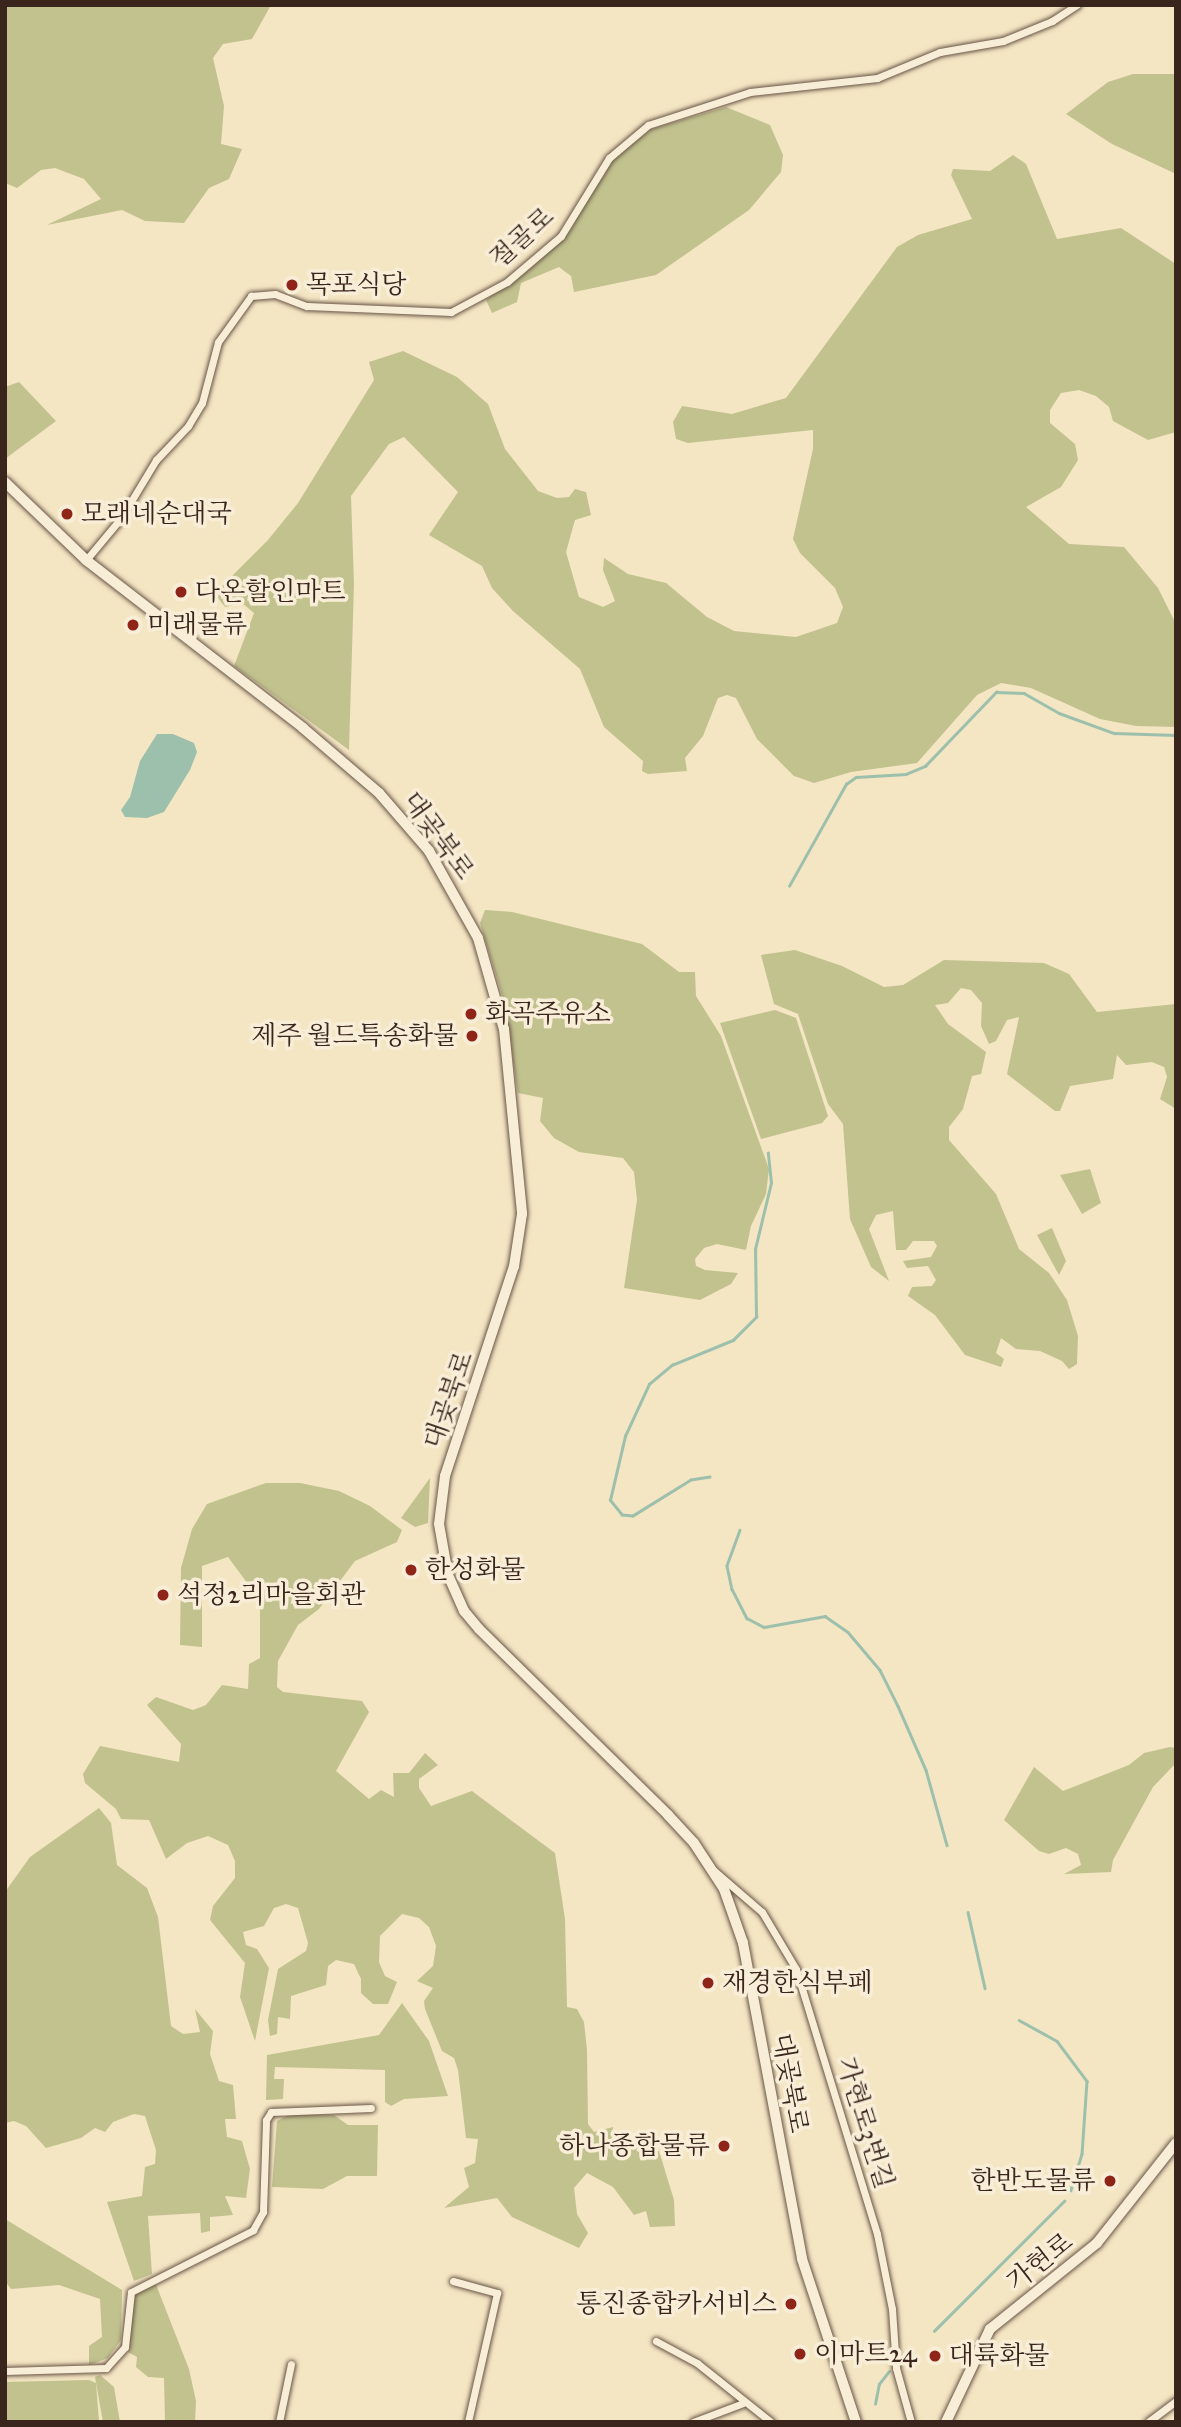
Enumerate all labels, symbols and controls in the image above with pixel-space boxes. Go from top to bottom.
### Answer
street label: 절골로 [484,201,560,275]
place label: 목포식당 [306,269,406,301]
marker: 목포식당 [284,277,300,293]
place label: 모래네순대국 [81,498,232,530]
marker: 모래네순대국 [59,506,75,522]
place label: 다온할인마트 [195,576,346,608]
marker: 다온할인마트 [173,584,189,600]
place label: 미래물류 [147,609,247,641]
marker: 미래물류 [125,617,141,633]
street label: 대곶북로 [396,786,480,886]
place label: 화곡주유소 [485,998,611,1030]
marker: 화곡주유소 [463,1006,479,1022]
place label: 제주 월드특송화물 [251,1020,458,1052]
marker: 제주 월드특송화물 [464,1028,480,1044]
street label: 대곶북로 [418,1347,480,1453]
place label: 한성화물 [425,1554,525,1586]
marker: 한성화물 [403,1562,419,1578]
place label: 석정2리마을회관 [177,1579,366,1611]
marker: 석정2리마을회관 [155,1587,171,1603]
place label: 재경한식부페 [722,1967,873,1999]
marker: 재경한식부페 [700,1975,716,1991]
street label: 대곶북로 [766,2031,814,2135]
street label: 가현로3번길 [830,2053,900,2193]
place label: 하나종합물류 [559,2130,710,2162]
marker: 하나종합물류 [716,2138,732,2154]
place label: 한반도물류 [970,2165,1096,2197]
marker: 한반도물류 [1102,2173,1118,2189]
street label: 가현로 [1001,2227,1079,2297]
place label: 통진종합카서비스 [576,2288,777,2320]
marker: 통진종합카서비스 [783,2296,799,2312]
place label: 이마트24 [814,2338,917,2370]
place label: 대륙화물 [949,2340,1049,2372]
marker: 이마트24 [792,2346,808,2362]
marker: 대륙화물 [927,2348,943,2364]

